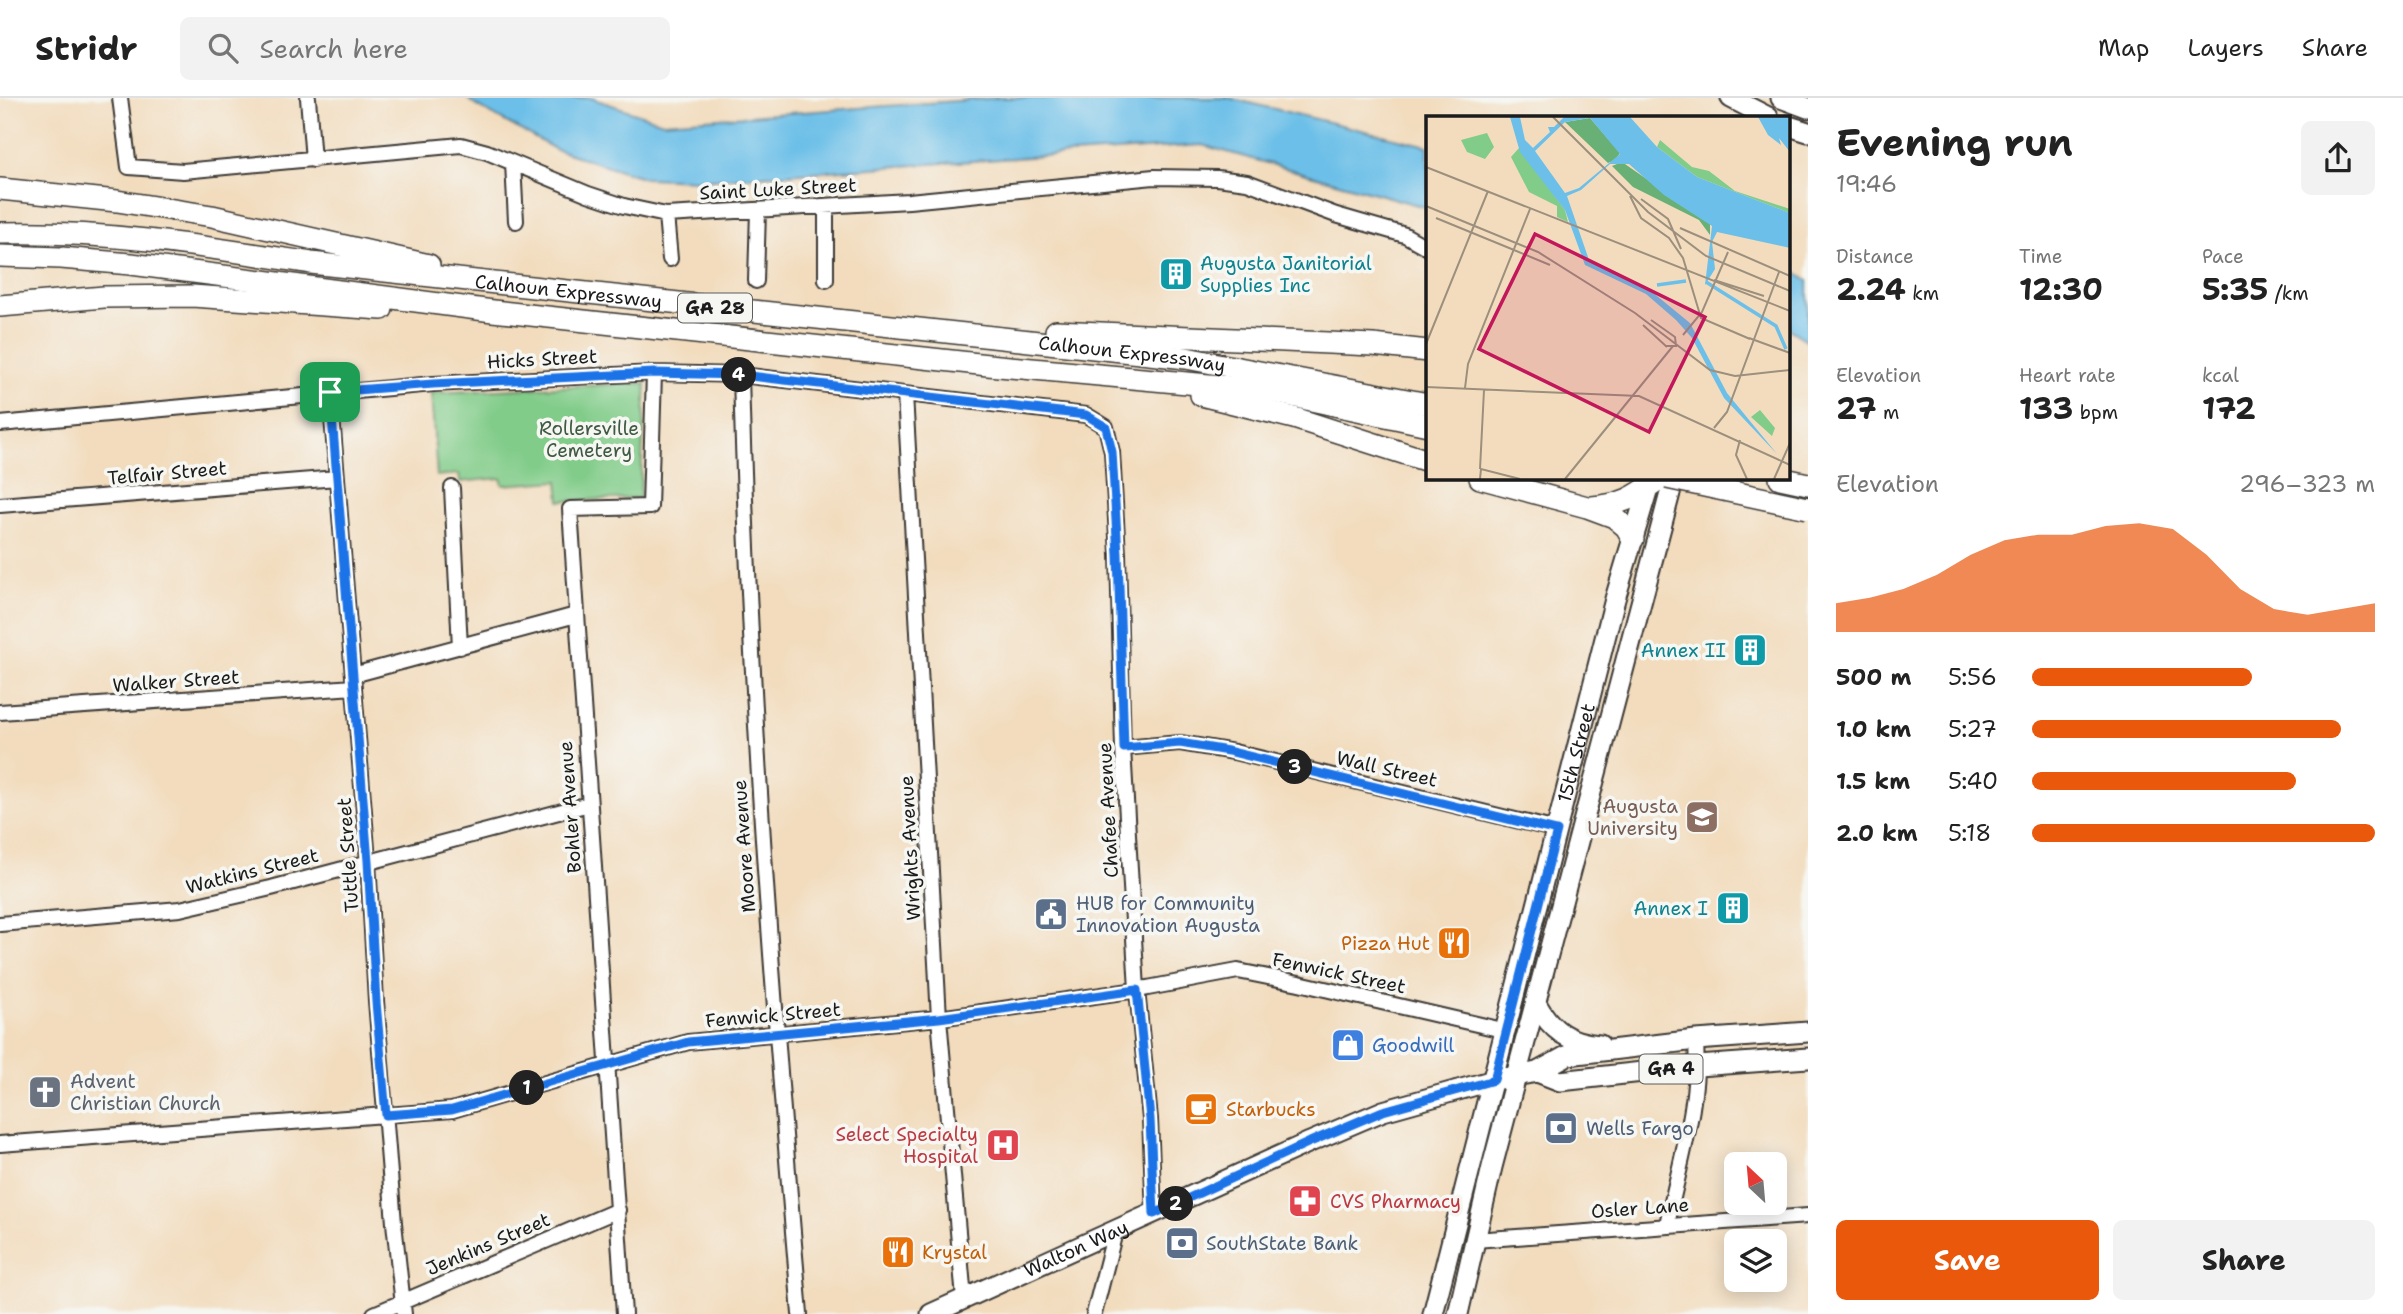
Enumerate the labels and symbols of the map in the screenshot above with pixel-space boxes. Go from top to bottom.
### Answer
inset map [1426,116,1790,480]
street label: Saint Luke Street [699,172,857,206]
place label: Augusta Janitorial Supplies Inc [1200,251,1372,298]
building icon: Augusta Janitorial Supplies Inc [1157,255,1195,293]
street label: Calhoun Expressway [474,268,664,314]
road number: GA 28 [678,294,752,322]
street label: Calhoun Expressway [1037,330,1228,378]
street label: Hicks Street [486,344,598,374]
pin: 4 [722,358,756,392]
pin [300,362,360,422]
park label: Rollersville Cemetery [539,416,639,463]
street label: Telfair Street [106,455,228,491]
building icon: Annex II [1731,631,1769,669]
place label: Annex II [1641,638,1726,663]
street label: Walker Street [112,664,240,698]
street label: 15th Street [1551,701,1600,805]
street label: Bohler Avenue [553,740,587,874]
street label: Chafee Avenue [1092,742,1124,878]
street label: Wall Street [1334,745,1440,793]
pin: 3 [1278,750,1312,784]
street label: Wrights Avenue [894,775,926,921]
street label: Moore Avenue [727,779,761,913]
place label: Augusta University [1587,794,1678,841]
street label: Tuttle Street [332,797,364,913]
school or university icon: Augusta University [1683,798,1721,836]
street label: Watkins Street [183,842,321,900]
building icon: Annex I [1714,889,1752,927]
place label: HUB for Community Innovation Augusta [1076,891,1260,938]
public building icon: HUB for Community Innovation Augusta [1032,895,1070,933]
place label: Annex I [1634,896,1708,921]
restaurant icon: Pizza Hut [1435,924,1473,962]
place label: Pizza Hut [1341,931,1430,956]
street label: Fenwick Street [1270,947,1408,999]
street label: Fenwick Street [704,997,842,1033]
shop icon: Goodwill [1329,1026,1367,1064]
place label: Goodwill [1372,1033,1455,1058]
road number: GA 4 [1640,1054,1702,1084]
place label: Advent Christian Church [70,1069,221,1116]
pin: 1 [510,1070,544,1105]
church icon: Advent Christian Church [26,1073,64,1111]
cafe icon: Starbucks [1182,1090,1220,1128]
place label: Starbucks [1226,1097,1316,1122]
bank icon: Wells Fargo [1542,1109,1580,1147]
place label: Wells Fargo [1586,1116,1694,1141]
place label: Select Specialty Hospital [835,1122,978,1169]
hospital icon: Select Specialty Hospital [984,1126,1022,1164]
north arrow [1724,1152,1787,1214]
pharmacy icon: CVS Pharmacy [1286,1182,1324,1220]
pin: 2 [1158,1186,1194,1222]
place label: CVS Pharmacy [1330,1189,1461,1214]
street label: Osler Lane [1590,1192,1690,1224]
street label: Jenkins Street [422,1207,554,1281]
street label: Walton Way [1020,1214,1132,1283]
bank icon: SouthState Bank [1163,1224,1201,1262]
place label: SouthState Bank [1206,1231,1359,1256]
restaurant icon: Krystal [879,1233,917,1271]
place label: Krystal [922,1240,987,1265]

